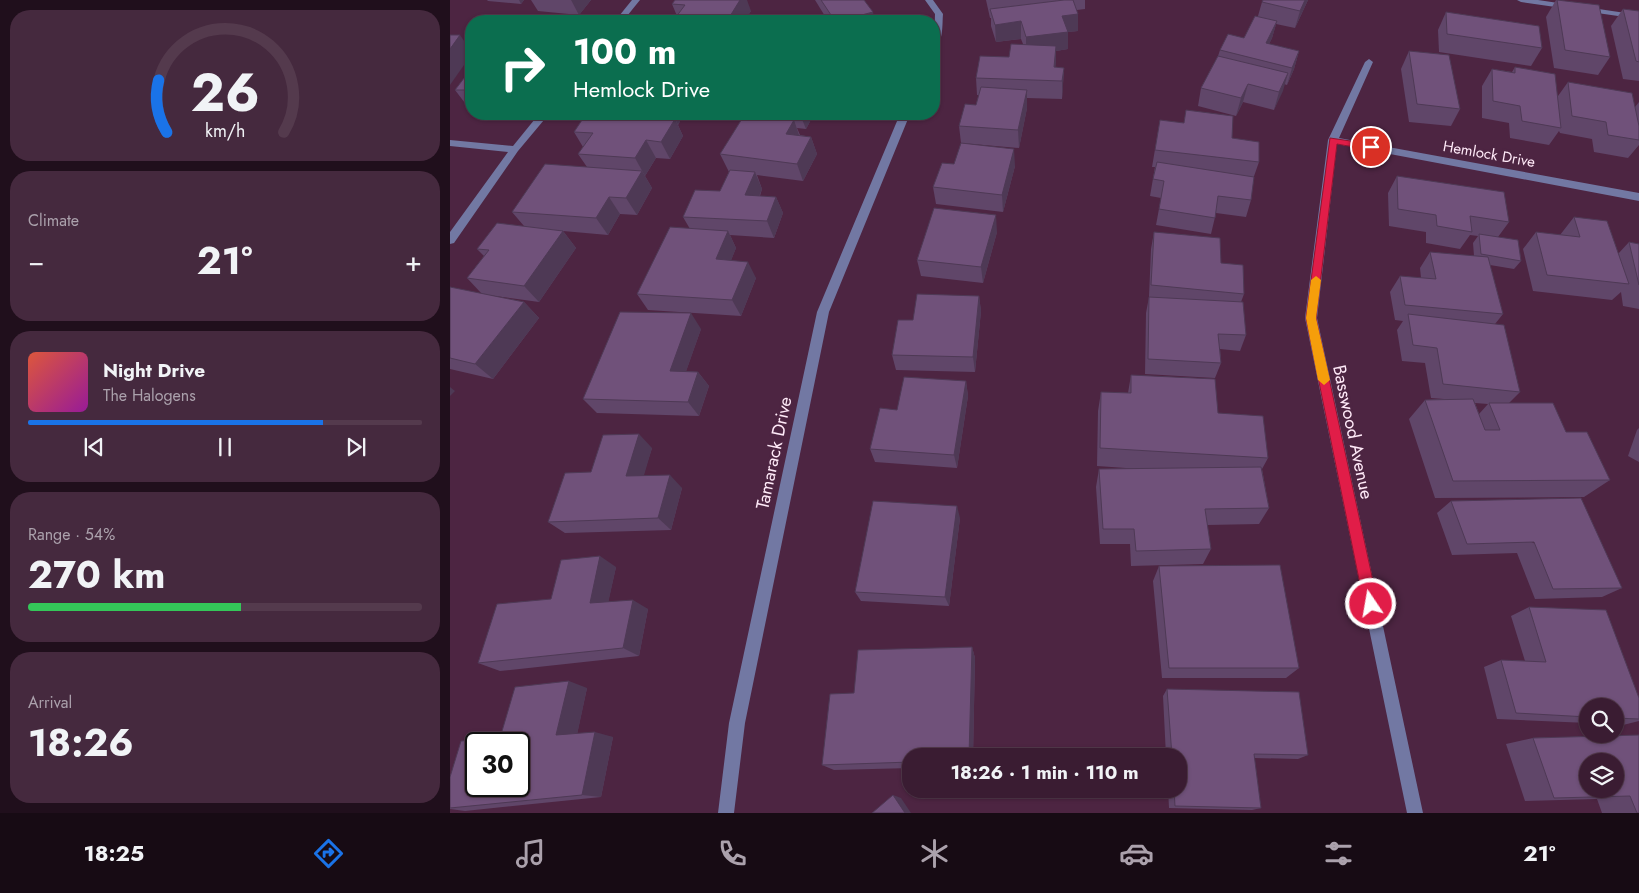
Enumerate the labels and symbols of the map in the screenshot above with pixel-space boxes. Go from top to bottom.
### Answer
pin [1350,126,1392,168]
street label: Hemlock Drive [1441,135,1537,173]
street label: Basswood Avenue [1326,363,1380,501]
street label: Tamarack Drive [749,394,799,512]
position arrow [1344,577,1396,629]
speed limit sign: 30 [465,732,530,797]

